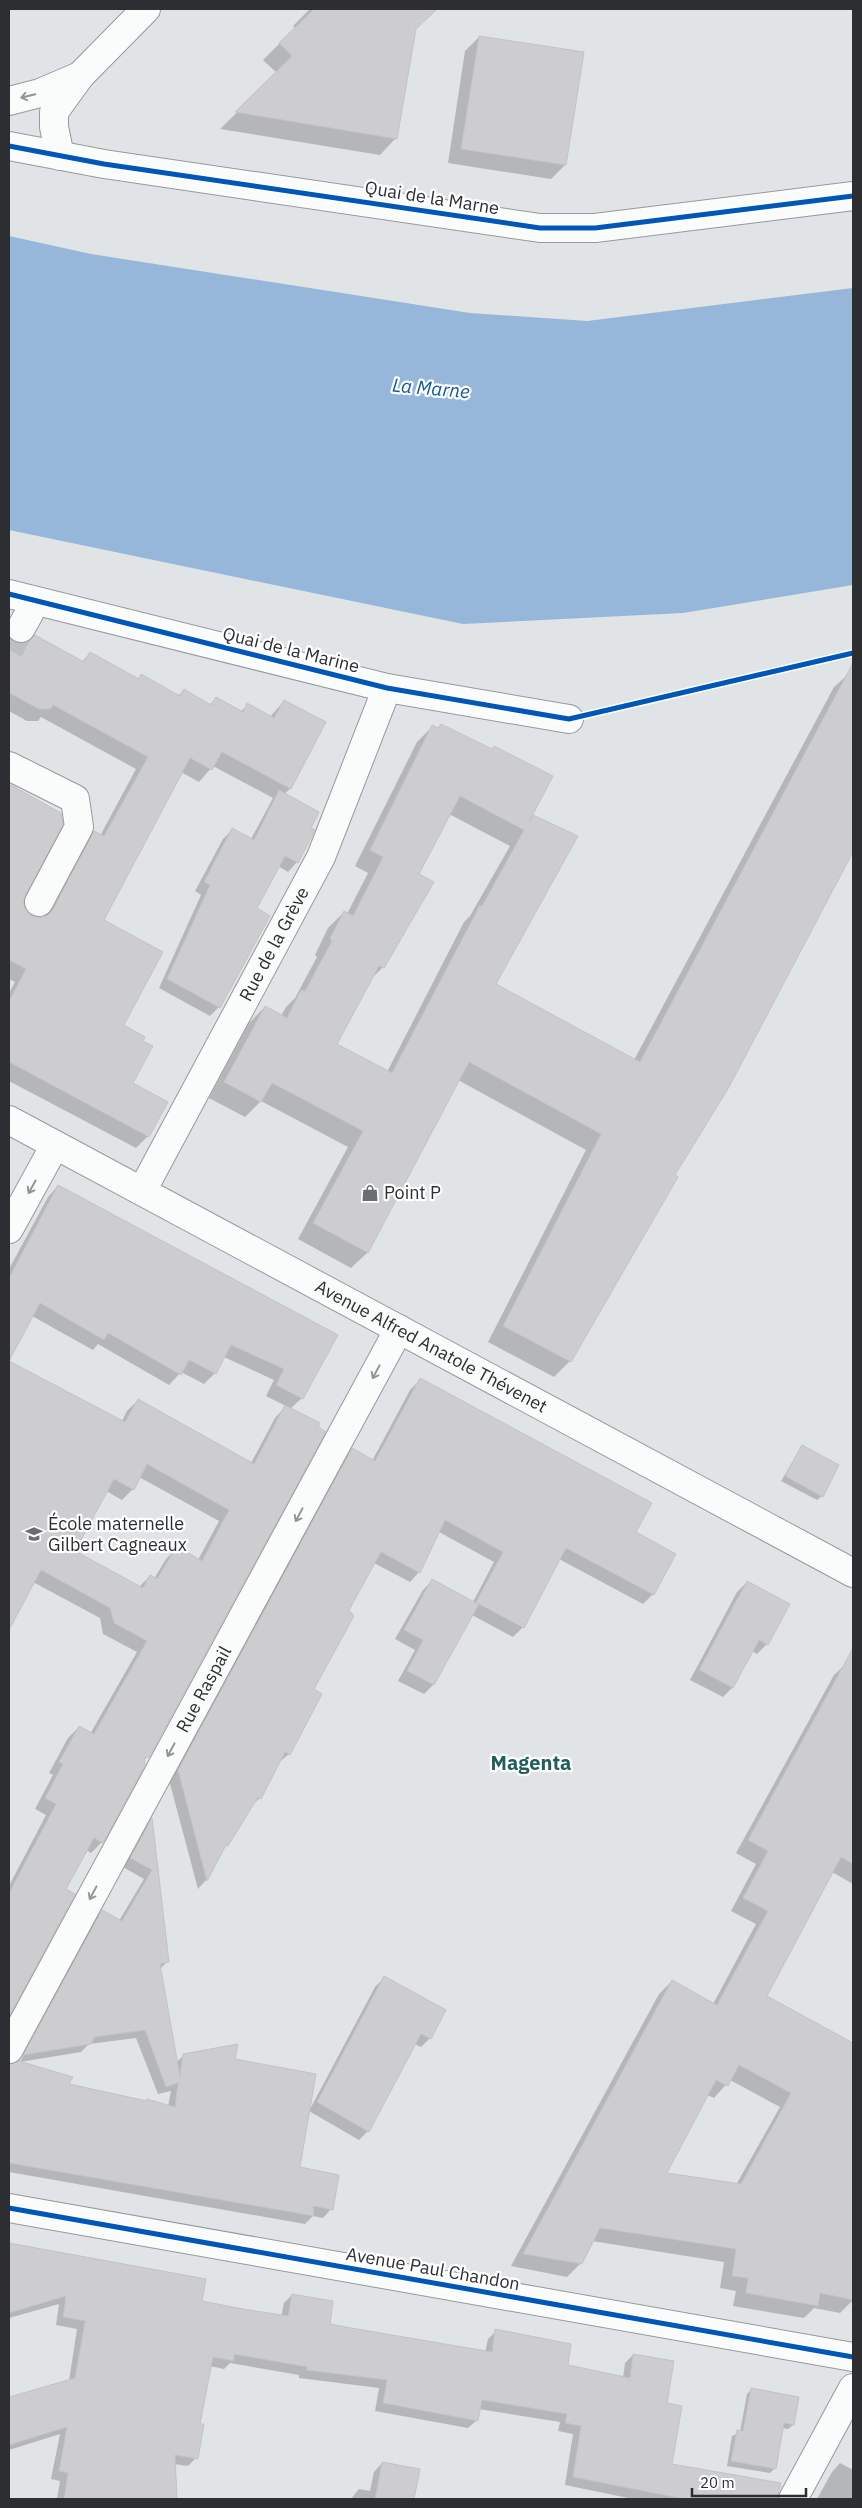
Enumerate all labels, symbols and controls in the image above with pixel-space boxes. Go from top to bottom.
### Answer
one-way arrow [21,92,37,101]
street label: Quai de la Marne [363,176,501,219]
water label: La Marne [391,373,471,403]
street label: Quai de la Marine [220,621,362,678]
street label: Rue de la Grève [234,883,314,1005]
one-way arrow [27,1179,36,1194]
place label: Point P [384,1181,441,1204]
shop icon: Point P [360,1183,380,1203]
street label: Avenue Alfred Anatole Thévenet [311,1274,551,1418]
one-way arrow [371,1365,381,1380]
one-way arrow [293,1507,303,1522]
place label: École maternelle Gilbert Cagneaux [48,1512,187,1556]
school or university icon: École maternelle Gilbert Cagneaux [24,1524,44,1544]
street label: Rue Raspail [171,1642,236,1736]
one-way arrow [166,1743,176,1758]
district label: Magenta [491,1749,571,1776]
one-way arrow [88,1885,98,1900]
street label: Avenue Paul Chandon [344,2242,522,2295]
scale bar [692,2466,806,2498]
text: 20 m [700,2473,735,2492]

